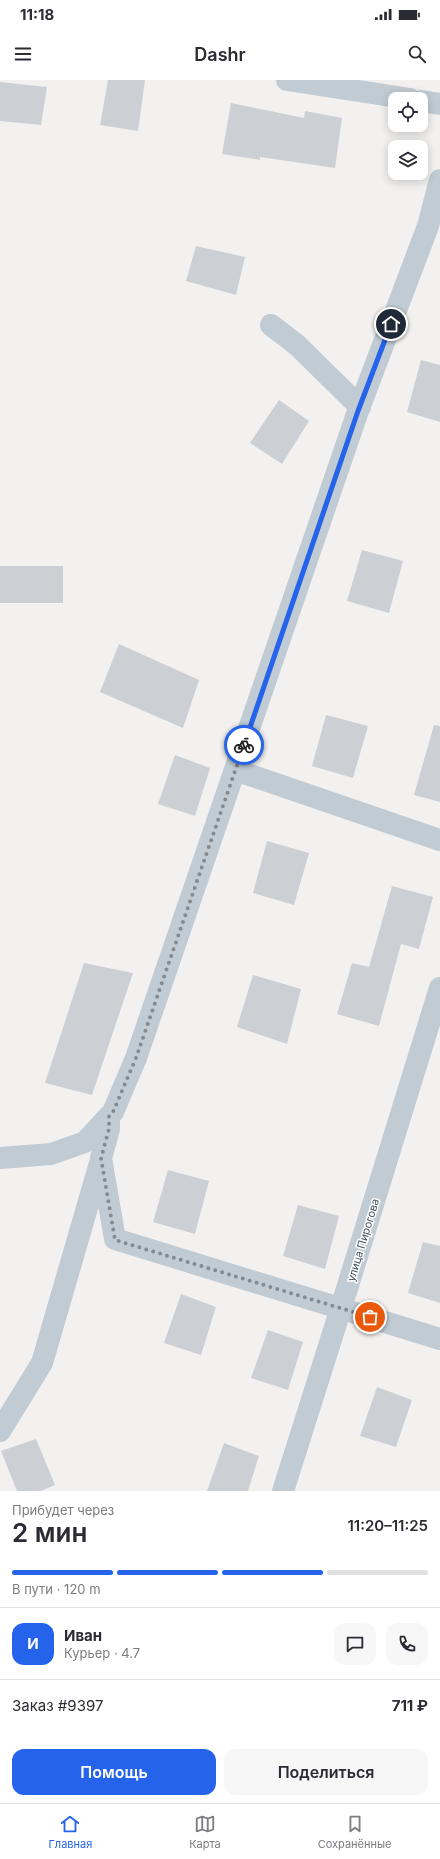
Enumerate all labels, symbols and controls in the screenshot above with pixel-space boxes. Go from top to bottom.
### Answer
text: 11:18 [20,5,54,24]
icon: menu [12,43,34,65]
icon: search [406,43,428,65]
text: Dashr [194,44,246,65]
map controls [388,92,428,180]
button: locate [388,92,428,132]
button: layers [388,140,428,180]
pin [374,307,408,341]
icon: home [380,313,402,335]
courier [224,725,264,765]
icon: bike [233,734,255,756]
street label: улица Пирогова [344,1197,382,1283]
pin [353,1300,387,1334]
icon: bag [359,1306,381,1328]
text: Прибудет через [12,1502,114,1518]
text: 11:20–11:25 [348,1516,428,1535]
text: 2 мин [12,1517,87,1548]
text: В пути · 120 m [12,1581,101,1597]
button: chat [334,1623,376,1665]
button: phone [386,1623,428,1665]
text: Иван [64,1626,102,1645]
text: И [27,1634,39,1653]
text: Курьер · 4.7 [64,1645,140,1661]
text: Заказ #9397 [12,1696,103,1715]
text: 711 ₽ [392,1696,428,1715]
button: Помощь [12,1749,216,1795]
button: Поделиться [224,1749,428,1795]
tab: Главная [48,1813,92,1851]
tab: Карта [189,1813,221,1851]
tab: Сохранённые [318,1813,392,1851]

